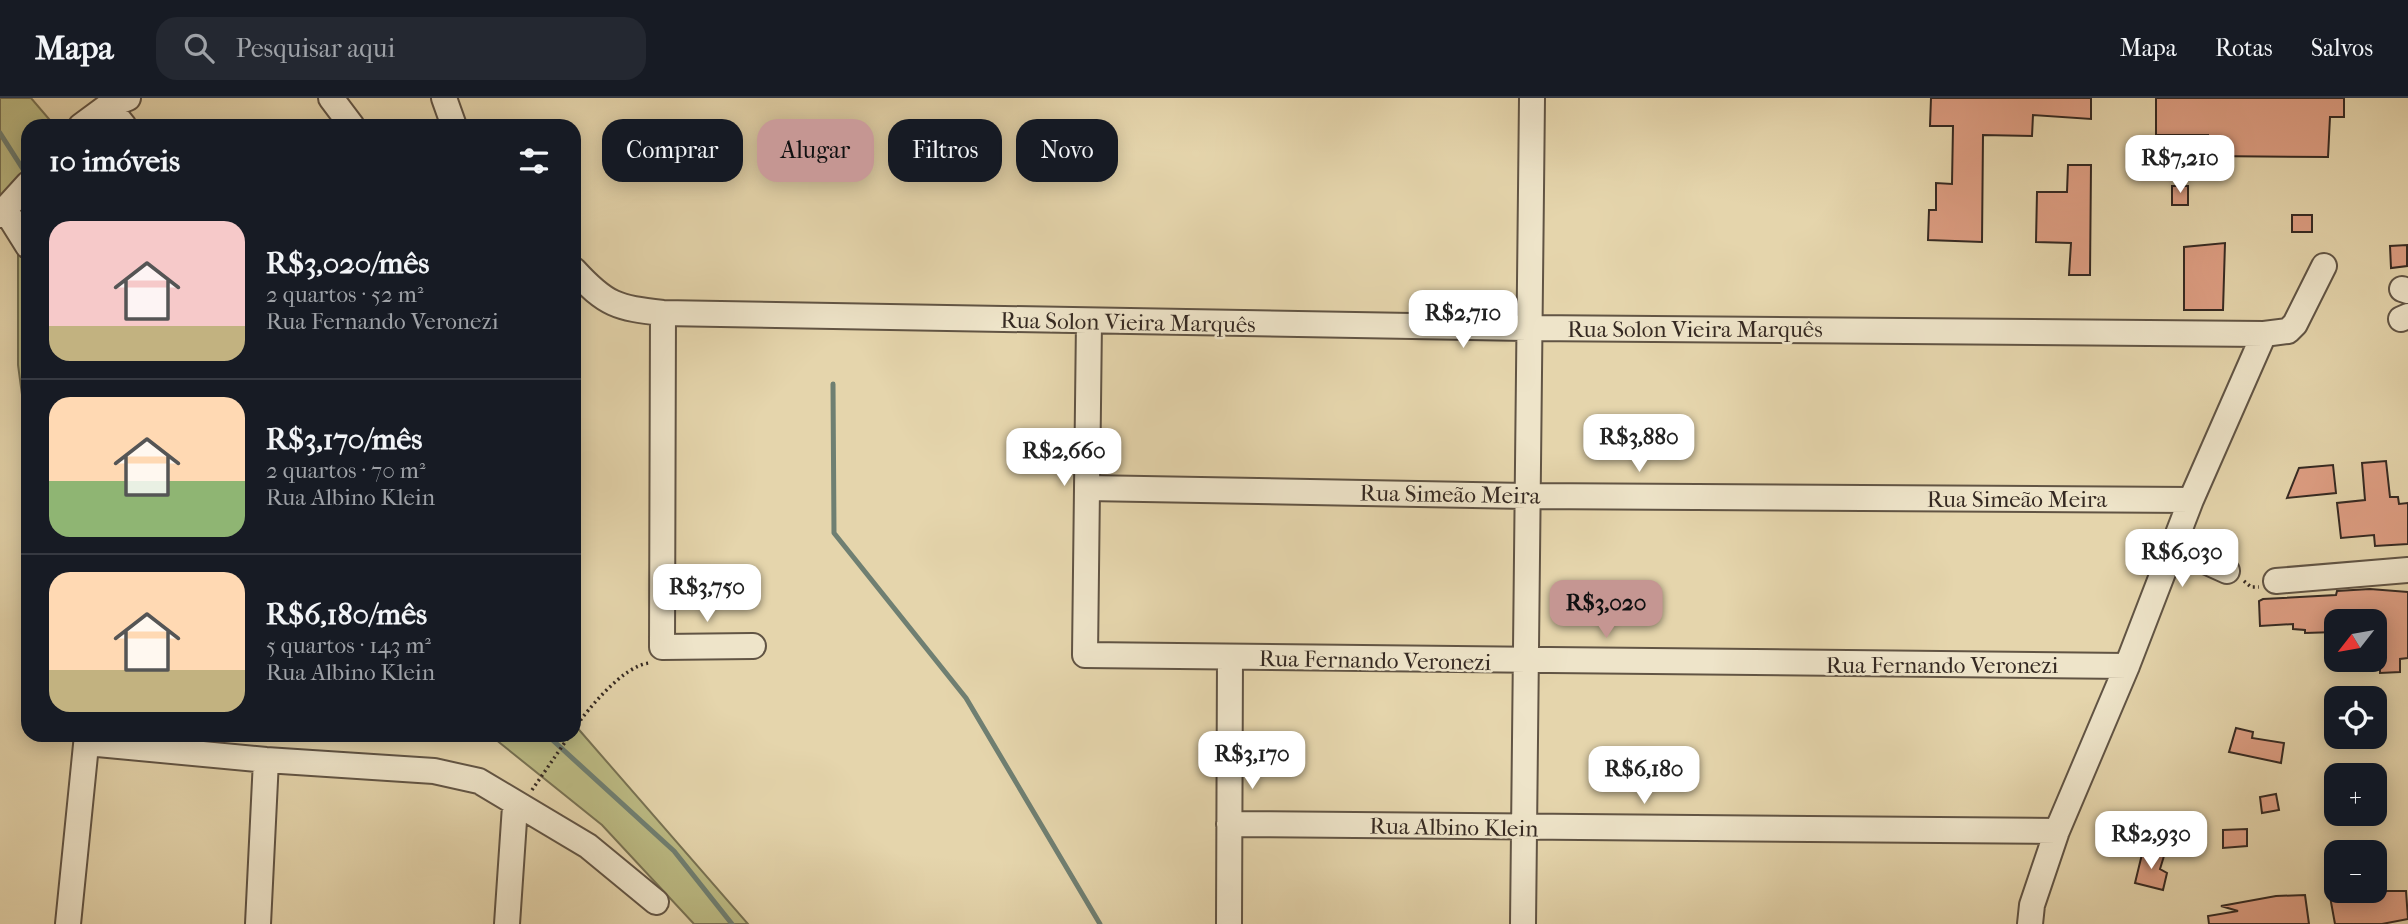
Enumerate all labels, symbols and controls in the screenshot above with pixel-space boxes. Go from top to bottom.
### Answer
search box [156,17,646,80]
text: Mapa [35,29,114,68]
icon: search [180,29,218,67]
text: Pesquisar aqui [236,33,395,64]
text: Mapa [2120,34,2177,62]
text: Rotas [2215,34,2273,62]
text: Salvos [2311,34,2373,62]
chip: Comprar [602,119,743,182]
chip: Alugar [757,119,874,182]
chip: Filtros [888,119,1002,182]
chip: Novo [1016,119,1118,182]
pin: R$7,210 [2115,136,2245,195]
icon: filters [515,142,553,180]
text: 10 imóveis [49,144,180,179]
text: R$7,210 [2141,144,2219,171]
text: R$3,020/mês [266,246,429,281]
icon: home [105,249,189,333]
text: 2 quartos · 52 m² [266,281,423,308]
pin: R$2,710 [1398,290,1528,350]
text: R$2,710 [1425,299,1501,326]
street label: Rua Solon Vieira Marquês [1000,307,1256,338]
text: Rua Fernando Veronezi [266,308,498,335]
street label: Rua Solon Vieira Marquês [1567,316,1823,343]
pin: R$3,880 [1574,414,1704,474]
text: R$3,170/mês [266,422,422,457]
text: R$3,880 [1599,423,1679,450]
icon: home [105,425,189,509]
pin: R$2,660 [999,428,1129,488]
text: R$2,660 [1022,437,1106,464]
text: 2 quartos · 70 m² [266,457,425,484]
street label: Rua Simeão Meira [1360,479,1541,510]
text: Rua Albino Klein [266,484,435,511]
street label: Rua Simeão Meira [1927,486,2108,513]
pin: R$6,030 [2117,530,2247,589]
text: R$6,030 [2141,538,2223,565]
pin: R$3,750 [642,564,772,624]
text: R$3,750 [669,573,745,600]
pin: R$3,020 [1541,580,1671,640]
text: R$3,020 [1566,589,1646,616]
text: R$6,180/mês [266,597,427,632]
icon: home [105,600,189,684]
north arrow [2324,609,2387,672]
map controls [2324,609,2387,903]
text: 5 quartos · 143 m² [266,632,431,659]
street label: Rua Fernando Veronezi [1259,645,1492,676]
street label: Rua Fernando Veronezi [1826,652,2058,679]
text: Rua Albino Klein [266,659,435,686]
button: locate [2324,686,2387,749]
pin: R$3,170 [1187,732,1317,791]
text: R$3,170 [1214,740,1290,767]
pin: R$6,180 [1579,746,1709,806]
text: R$6,180 [1605,755,1684,782]
button: + [2324,763,2387,826]
pin: R$2,930 [2086,812,2216,871]
street label: Rua Albino Klein [1369,813,1539,842]
text: R$2,930 [2111,820,2191,847]
button: − [2324,840,2387,903]

